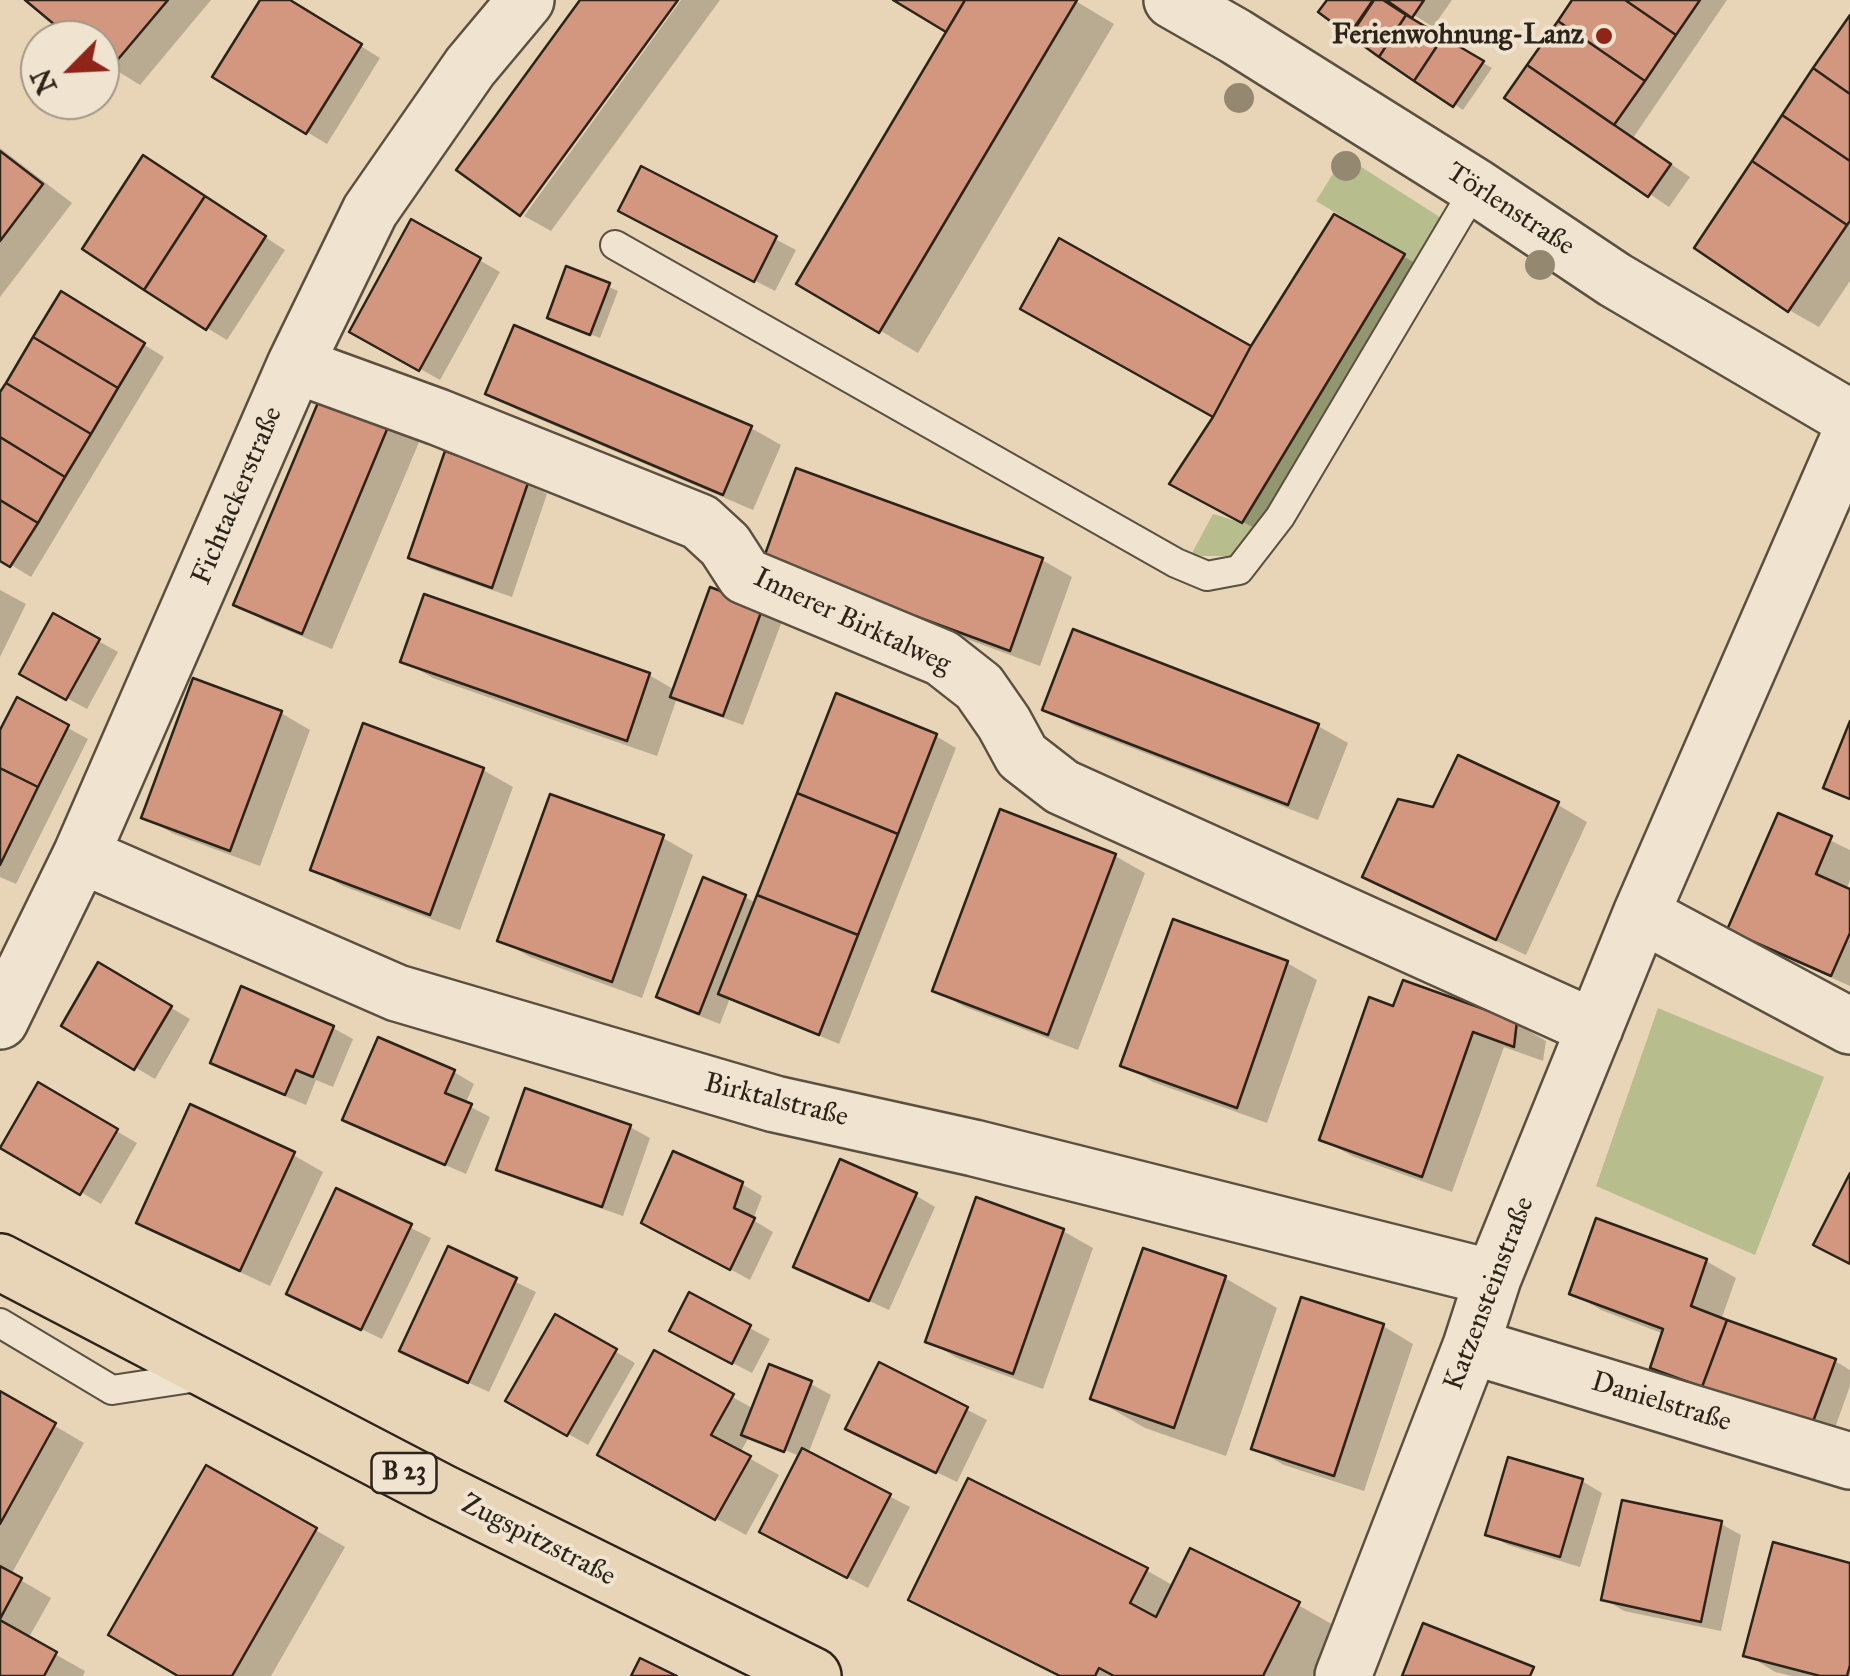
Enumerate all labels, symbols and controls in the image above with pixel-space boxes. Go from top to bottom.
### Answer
place label: Ferienwohnung-Lanz [1332,19,1584,53]
north arrow [20,20,120,120]
marker: Ferienwohnung-Lanz [1593,25,1615,47]
text: N [23,64,65,100]
street label: Törlenstraße [1440,156,1580,264]
street label: Fichtackerstraße [185,402,291,590]
street label: Innerer Birktalweg [748,562,956,682]
street label: Birktalstraße [701,1067,851,1135]
street label: Katzensteinstraße [1438,1192,1542,1396]
street label: Danielstraße [1587,1366,1735,1440]
road number: B 23 [372,1453,436,1493]
street label: Zugspitzstraße [455,1488,621,1594]

